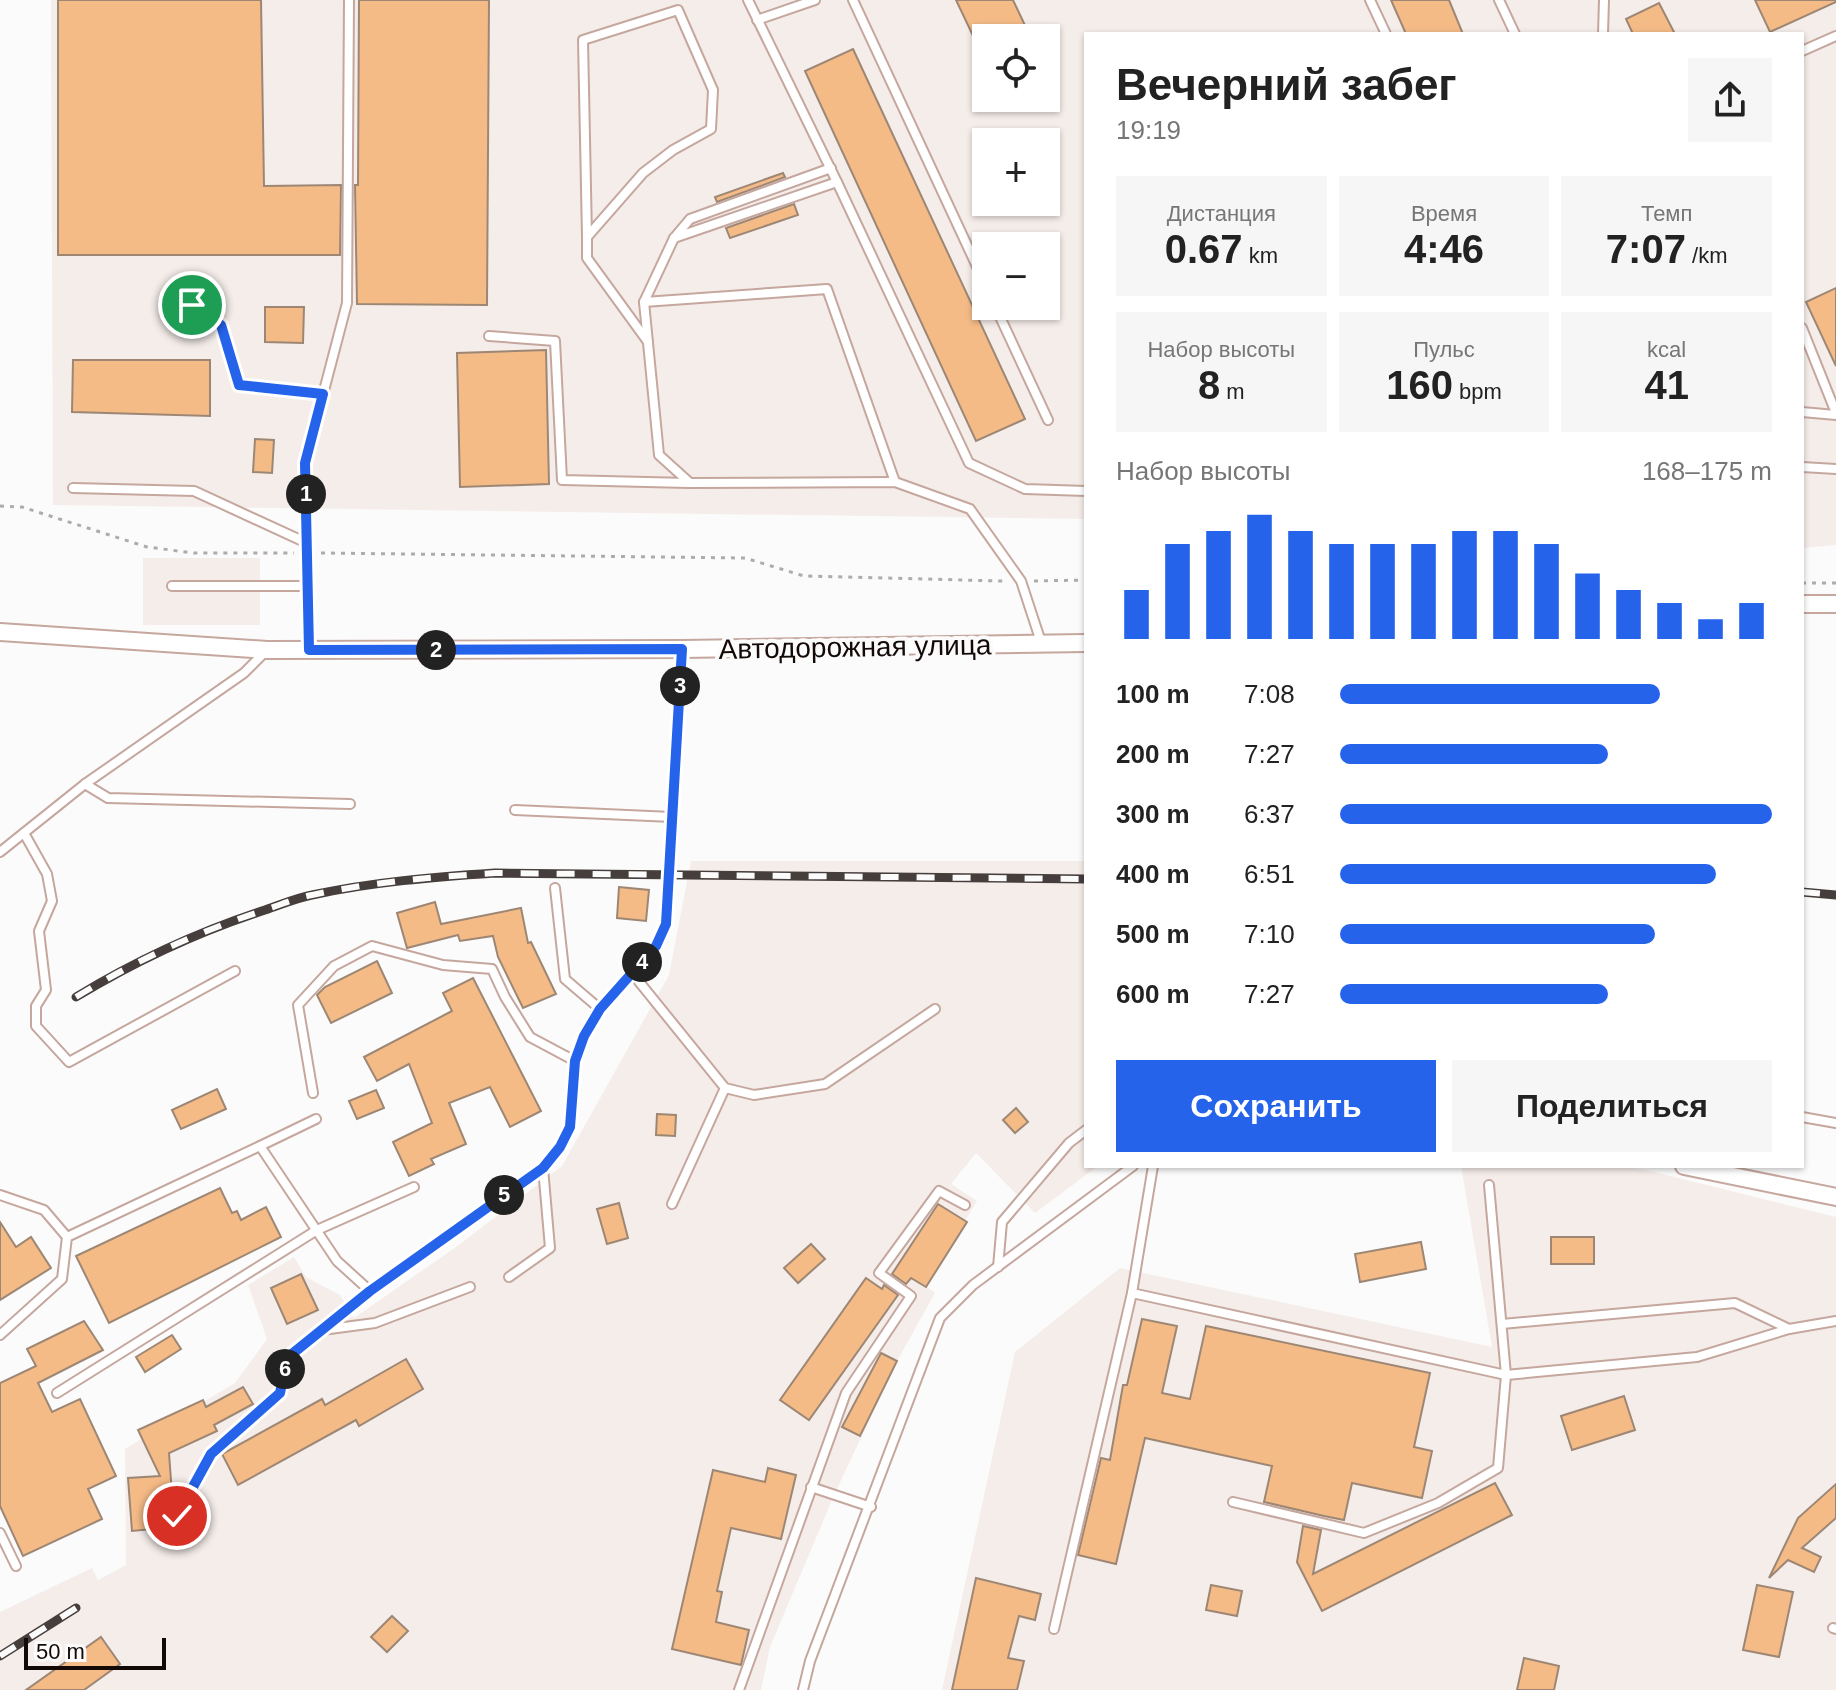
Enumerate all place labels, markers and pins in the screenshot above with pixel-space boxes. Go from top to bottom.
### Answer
pin [158,271,226,339]
pin: 1 [286,474,326,514]
pin: 2 [416,630,456,670]
pin: 3 [660,666,700,706]
pin: 4 [622,942,662,982]
pin: 5 [484,1175,524,1215]
pin: 6 [265,1349,305,1389]
pin [143,1482,211,1550]

